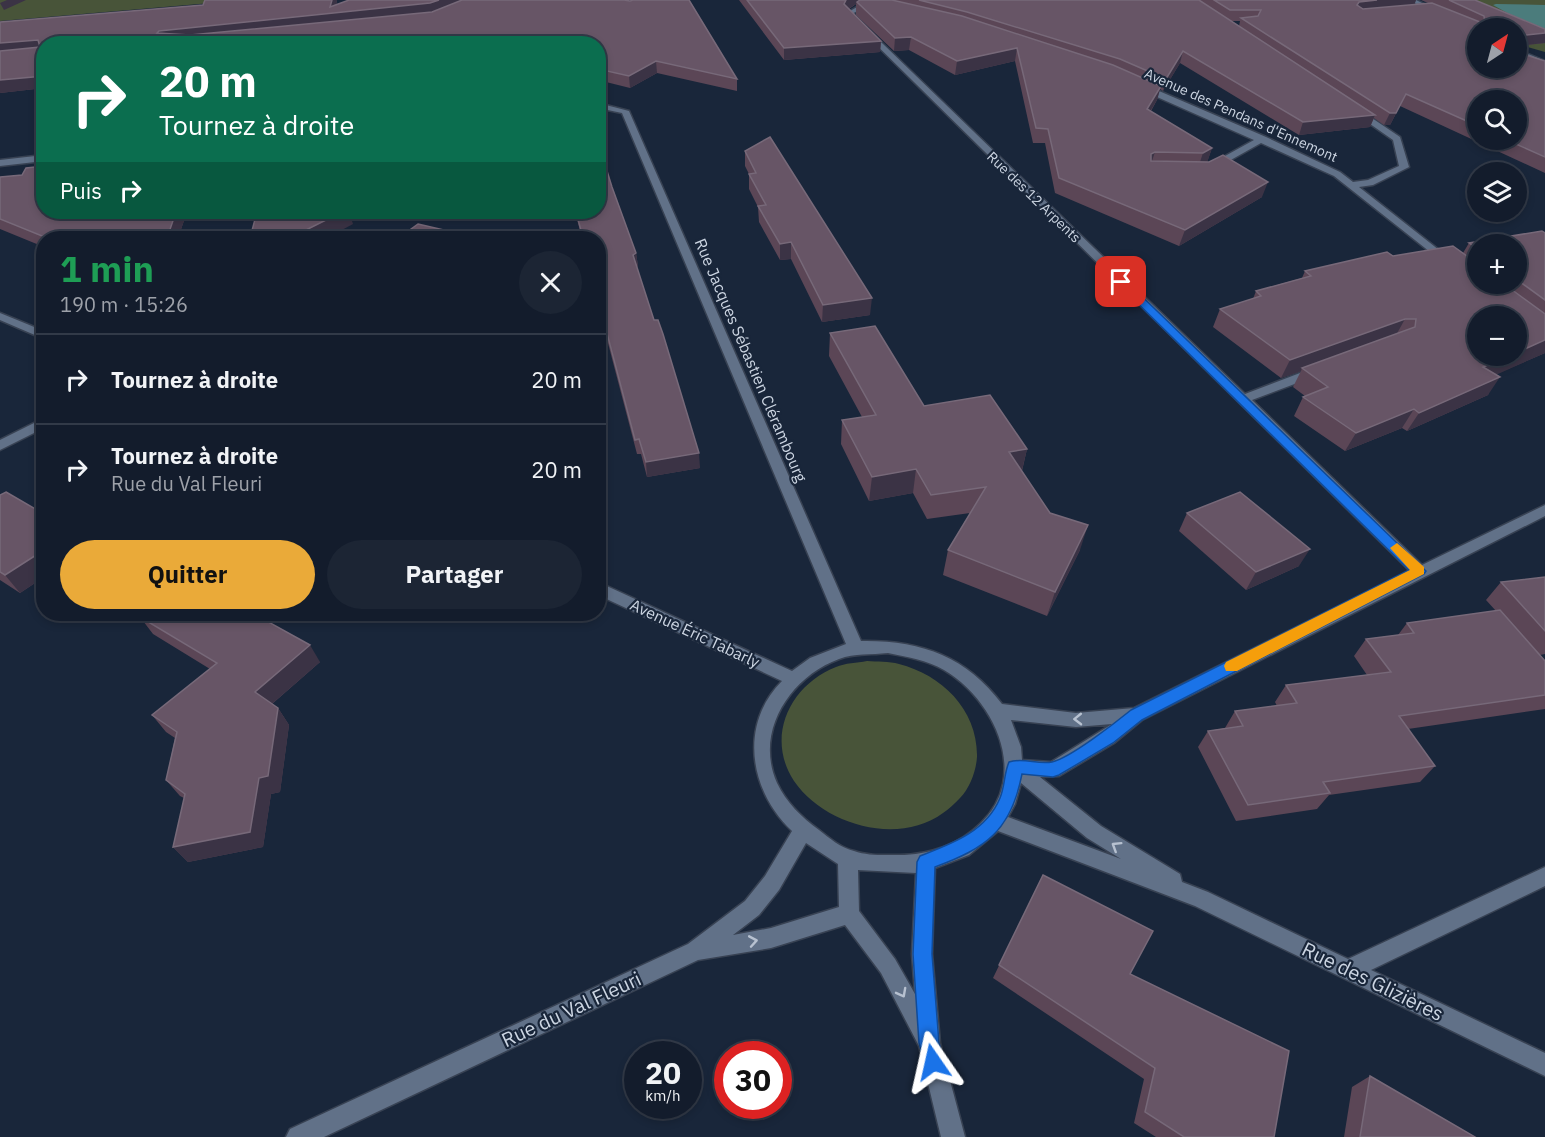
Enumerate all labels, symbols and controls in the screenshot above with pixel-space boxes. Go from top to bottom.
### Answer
north arrow [1467,18,1527,78]
map controls [1467,18,1527,366]
text: 20 m [159,54,257,109]
icon: right [60,60,138,138]
street label: Avenue des Pendans d'Ennemont [1142,64,1341,166]
button: search [1467,90,1527,150]
text: Tournez à droite [159,107,354,142]
street label: Rue des 12 Arpents [983,148,1085,247]
button: layers [1467,162,1527,222]
icon: right [114,174,147,207]
text: Puis [60,176,102,205]
button: + [1467,234,1527,294]
street label: Rue Jacques Sébastien Clérambourg [690,235,812,485]
text: 1 min [60,245,154,292]
button: close [519,251,582,314]
pin [1095,256,1146,307]
icon: arrive [1104,265,1137,298]
text: 190 m · 15:26 [60,291,188,318]
button: − [1467,306,1527,366]
icon: right [60,363,93,396]
text: Tournez à droite [111,365,278,394]
text: 20 m [531,365,582,394]
text: Tournez à droite [111,441,278,470]
icon: right [60,453,93,486]
text: 20 m [531,455,582,484]
text: Rue du Val Fleuri [111,470,262,497]
button: Quitter [60,540,315,609]
button: Partager [327,540,582,609]
street label: Avenue Éric Tabarly [627,593,763,672]
one-way arrow [1073,713,1082,726]
one-way arrow [1112,841,1122,853]
street label: Rue des Glizières [1298,935,1448,1027]
one-way arrow [748,936,757,948]
street label: Rue du Val Fleuri [497,965,645,1053]
one-way arrow [895,986,906,997]
position arrow [901,1030,965,1094]
speed limit sign: 30 [714,1041,792,1119]
text: 20 [645,1053,681,1092]
text: km/h [645,1086,681,1105]

